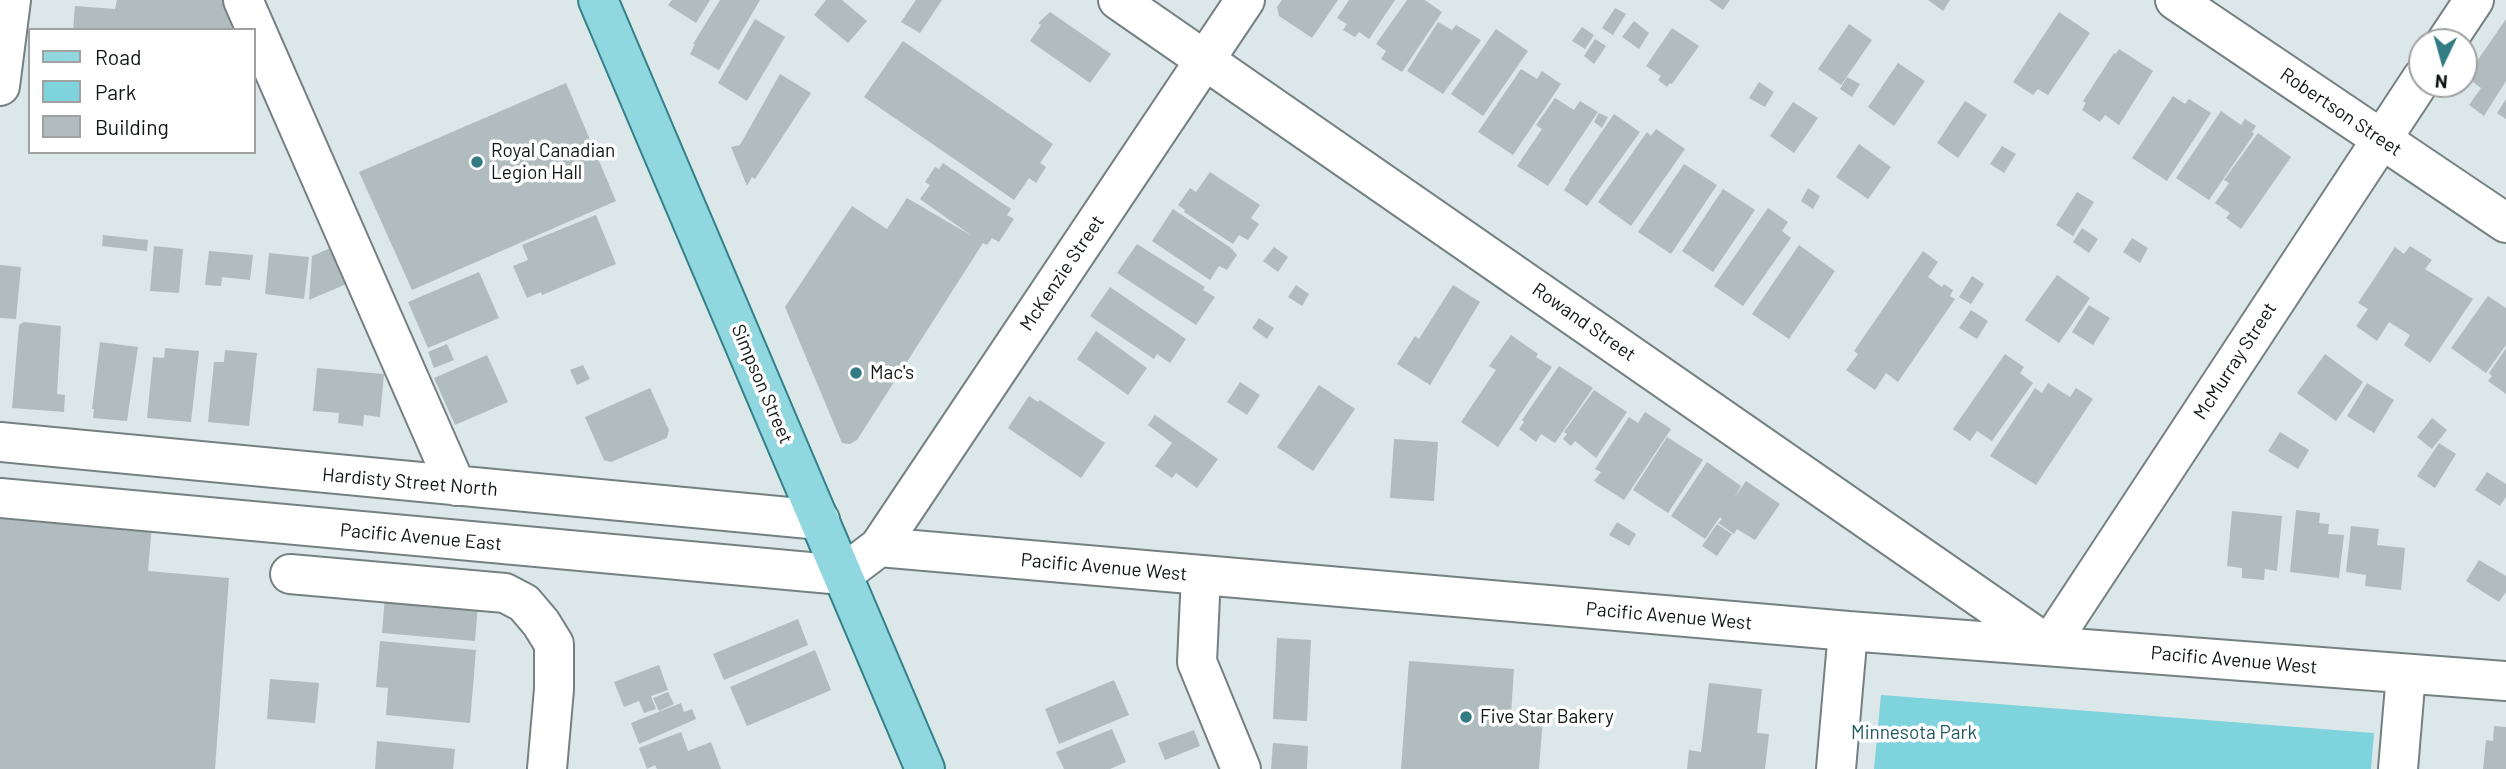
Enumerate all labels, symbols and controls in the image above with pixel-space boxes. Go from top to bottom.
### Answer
legend [28,28,256,154]
north arrow [2408,28,2478,98]
text: Road [95,44,141,69]
street label: Robertson Street [2276,63,2406,161]
text: N [2434,70,2449,94]
text: Park [95,79,136,104]
text: Building [95,114,169,139]
place label: Royal Canadian Legion Hall [491,140,615,184]
marker: Royal Canadian Legion Hall [469,154,485,170]
street label: McKenzie Street [1015,211,1109,335]
street label: Rowand Street [1528,278,1640,366]
street label: McMurray Street [2189,298,2281,424]
street label: Simpson Street [727,321,797,447]
place label: Mac's [870,362,914,384]
marker: Mac's [848,365,864,381]
street label: Hardisty Street North [321,463,499,501]
street label: Pacific Avenue East [339,519,503,555]
street label: Pacific Avenue West [1020,548,1188,586]
street label: Pacific Avenue West [1585,597,1753,635]
street label: Pacific Avenue West [2150,641,2318,679]
place label: Five Star Bakery [1480,706,1614,728]
marker: Five Star Bakery [1458,709,1474,725]
park label: Minnesota Park [1851,722,1977,744]

